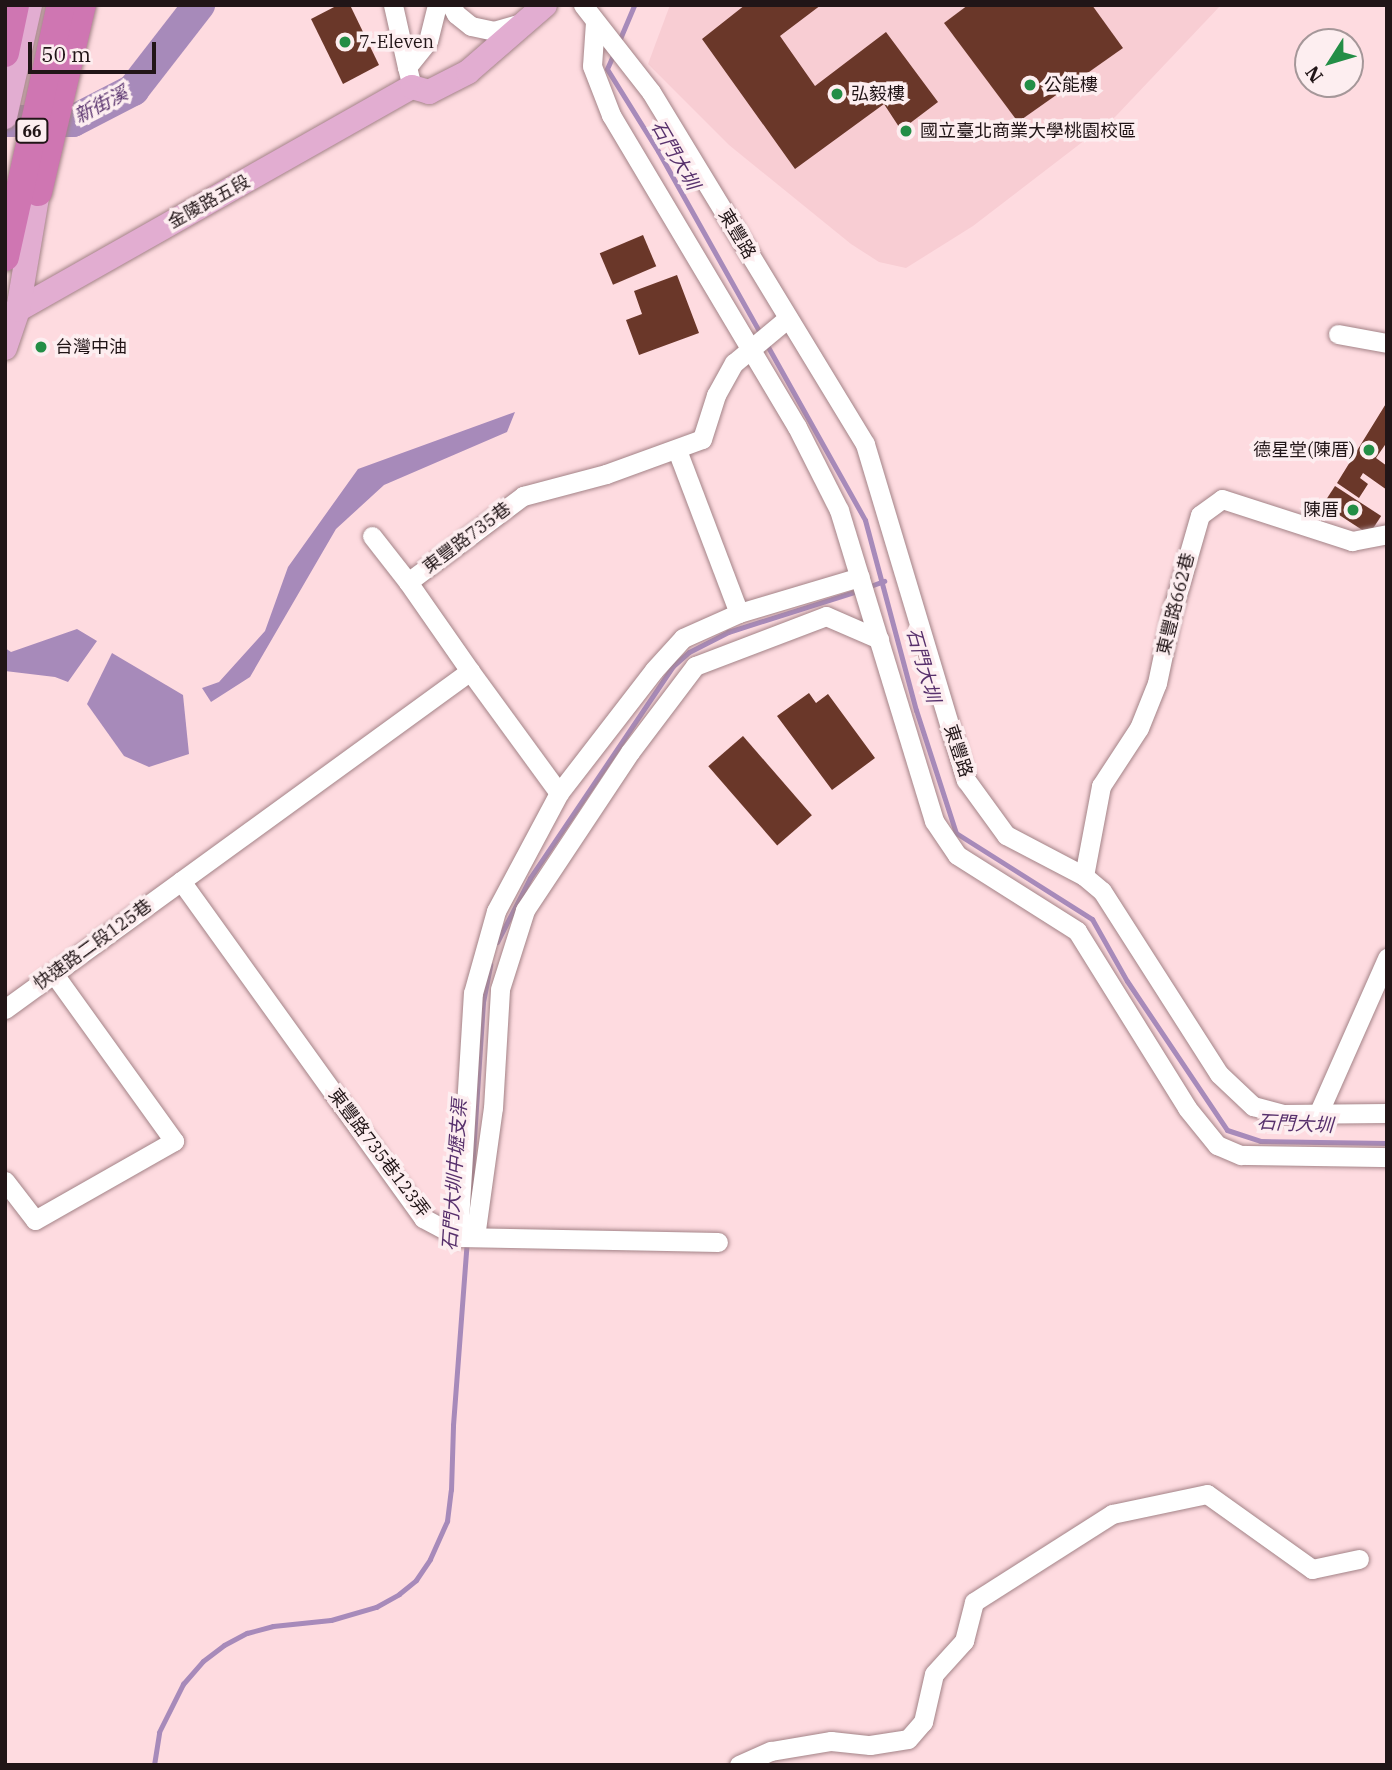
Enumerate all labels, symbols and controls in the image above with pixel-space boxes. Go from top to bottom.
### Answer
scale bar [32,28,159,72]
north arrow [1294,28,1364,98]
place label: 7-Eleven [359,31,434,53]
marker: 7-Eleven [337,34,353,50]
text: 50 m [41,40,91,68]
text: N [1300,61,1328,88]
place label: 公能樓 [1044,74,1098,96]
marker: 公能樓 [1022,77,1038,93]
water label: 新街溪 [70,82,132,128]
place label: 弘毅樓 [851,83,905,105]
marker: 弘毅樓 [829,86,845,102]
water label: 石門大圳 [646,116,704,194]
road number: 66 [14,119,50,144]
place label: 國立臺北商業大學桃園校區 [920,120,1136,142]
marker: 國立臺北商業大學桃園校區 [898,123,914,139]
street label: 金陵路五段 [164,171,254,233]
street label: 東豐路 [714,205,760,263]
place label: 台灣中油 [55,336,127,358]
marker: 台灣中油 [33,339,49,355]
place label: 德星堂(陳厝) [1253,439,1355,461]
marker: 德星堂(陳厝) [1361,442,1377,458]
street label: 東豐路735巷 [419,498,515,578]
place label: 陳厝 [1303,499,1339,521]
marker: 陳厝 [1345,502,1361,518]
street label: 東豐路662巷 [1153,551,1199,657]
water label: 石門大圳 [902,625,944,705]
street label: 東豐路 [939,722,977,780]
street label: 快速路二段125巷 [30,895,156,995]
street label: 東豐路735巷123弄 [324,1085,434,1221]
water label: 石門大圳中壢支渠 [438,1098,472,1252]
water label: 石門大圳 [1256,1111,1334,1137]

